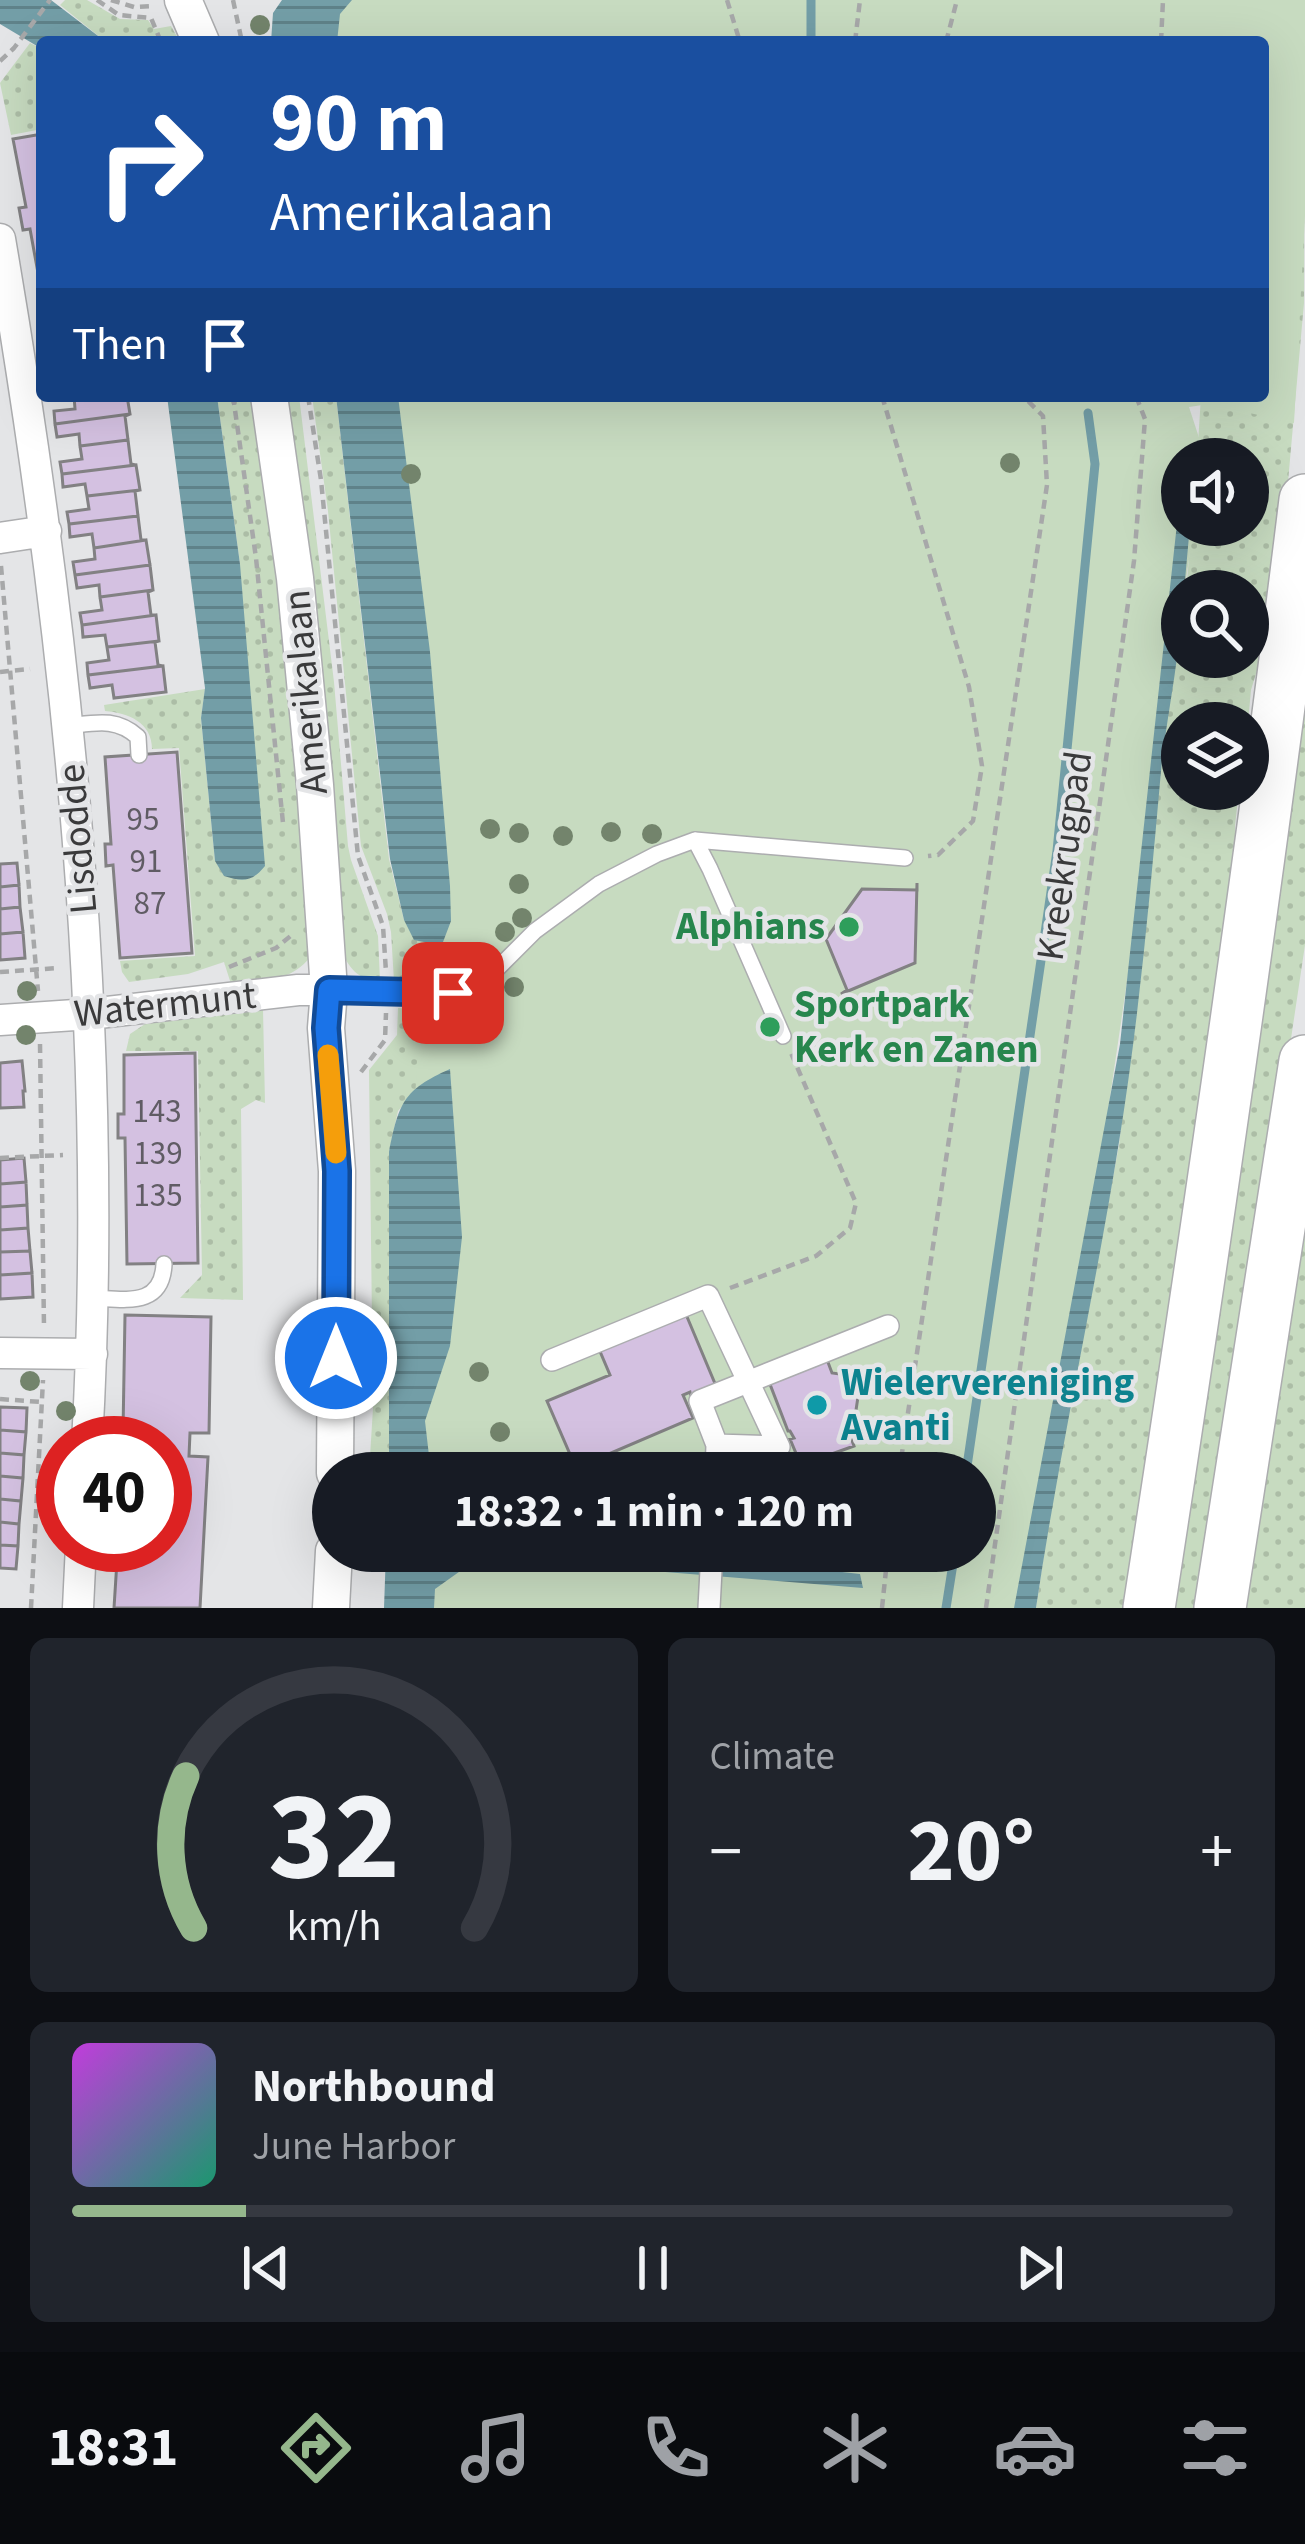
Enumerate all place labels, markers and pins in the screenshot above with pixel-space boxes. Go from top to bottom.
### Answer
place label: Alphians [675,899,825,955]
marker: Alphians [836,914,862,940]
pin [402,942,504,1044]
place label: Sportpark Kerk en Zanen [794,977,1039,1078]
marker: Sportpark Kerk en Zanen [757,1014,783,1040]
place label: Wielervereniging Avanti [840,1355,1134,1456]
marker: Wielervereniging Avanti [804,1392,830,1418]

